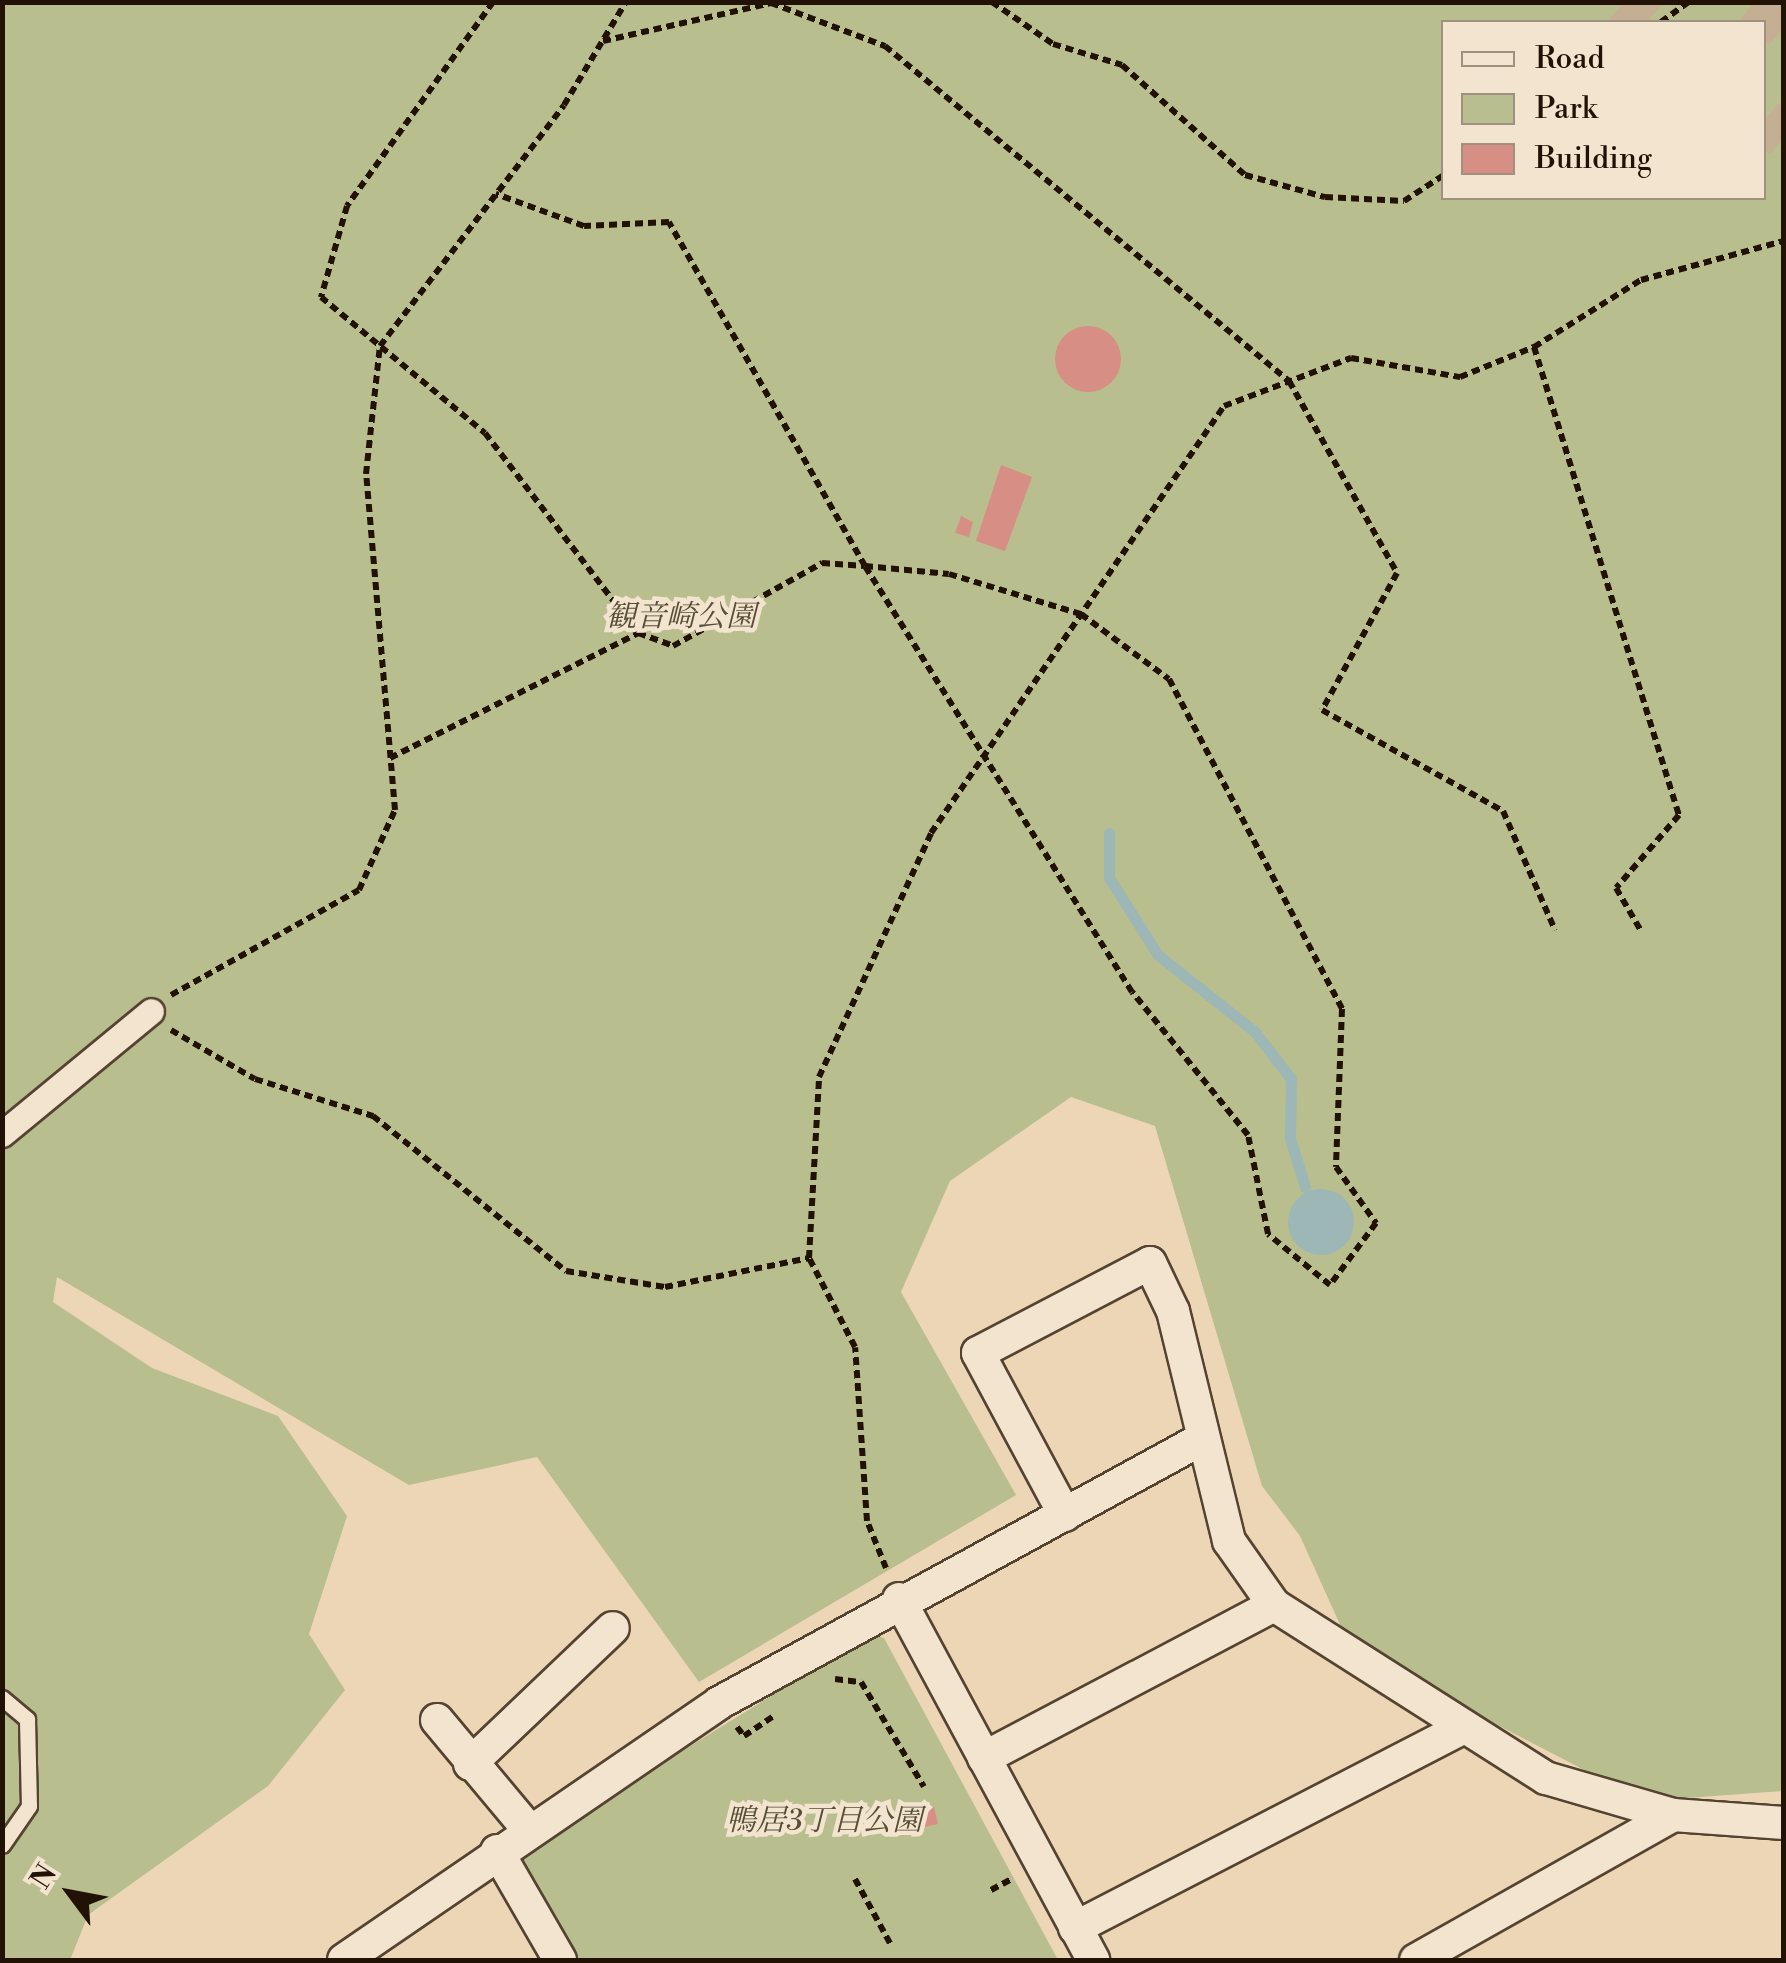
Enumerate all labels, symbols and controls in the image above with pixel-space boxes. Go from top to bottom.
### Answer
legend [1441,20,1766,200]
text: Road [1535,40,1605,78]
text: Park [1535,90,1597,128]
text: Building [1535,140,1652,178]
park label: 観音崎公園 [606,599,756,635]
park label: 鴨居3丁目公園 [726,1803,922,1839]
north arrow [20,1843,120,1943]
text: N [23,1858,65,1896]

